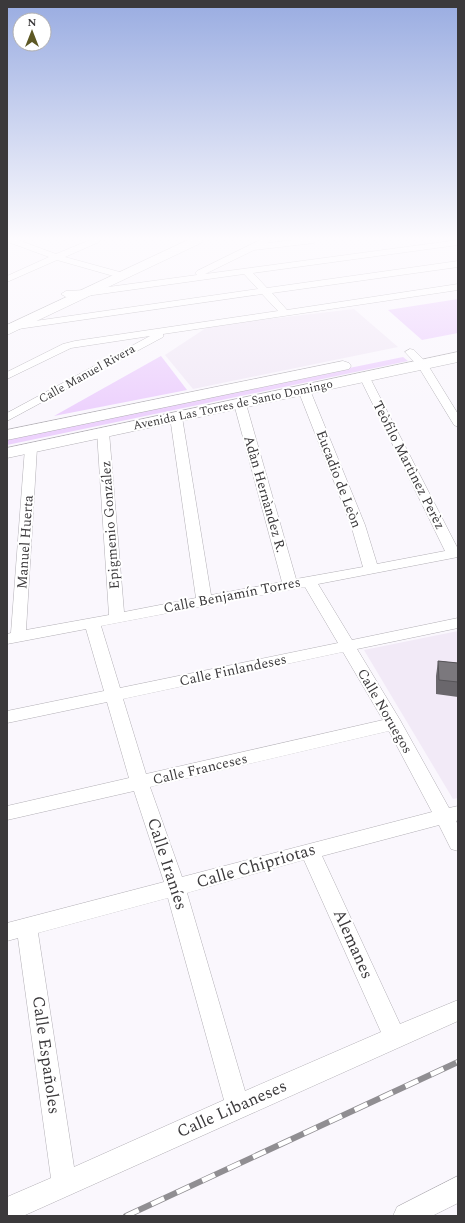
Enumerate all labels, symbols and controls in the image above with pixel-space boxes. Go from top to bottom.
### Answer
north arrow [12,12,52,52]
text: N [28,14,37,31]
street label: Calle Manuel Rivera [35,339,139,408]
street label: Avenida Las Torres de Santo Domingo [131,375,335,435]
street label: Teòfilo Martìnez Perèz [367,397,451,533]
street label: Eucadio de Leòn [311,427,367,531]
street label: Adàn Hernàndez R. [238,433,292,555]
street label: Epigmenio González [95,460,125,590]
street label: Manuel Huerta [11,494,39,590]
street label: Calle Benjamín Torres [162,571,302,619]
street label: Calle Finlandeses [177,648,289,692]
street label: Calle Noruegos [352,664,418,758]
street label: Calle Franceses [151,748,249,790]
street label: Calle Iraníes [140,815,194,913]
street label: Calle Chipriotas [193,837,319,895]
street label: Alemanes [326,905,380,983]
street label: Calle Españoles [25,994,67,1116]
street label: Calle Libaneses [173,1073,291,1145]

